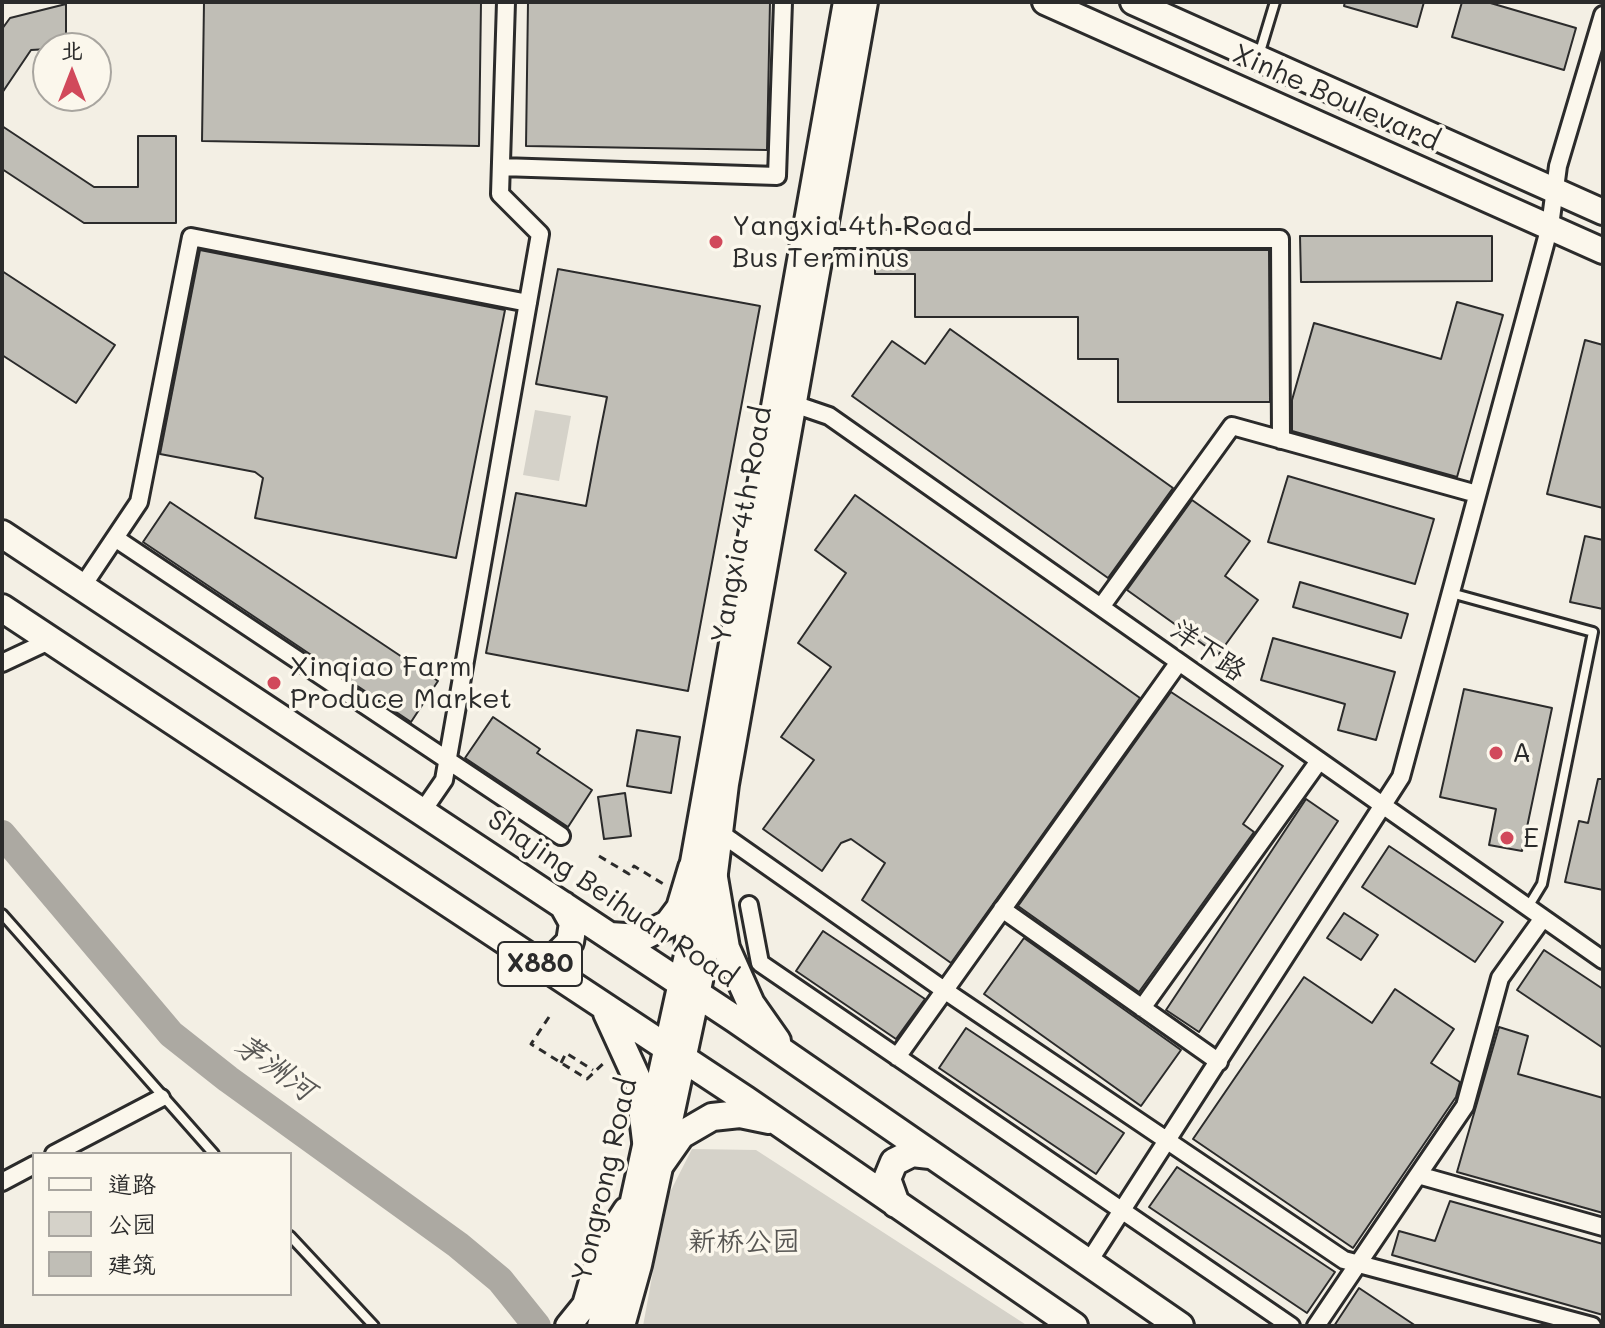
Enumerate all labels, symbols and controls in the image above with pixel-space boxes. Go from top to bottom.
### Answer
north arrow [32,32,112,112]
text: 北 [61,35,83,64]
street label: Xinhe Boulevard [1228,37,1444,159]
place label: Yangxia 4th Road Bus Terminus [732,209,972,275]
marker: Yangxia 4th Road Bus Terminus [707,233,725,251]
street label: Yangxia 4th Road [705,404,779,646]
street label: 洋下路 [1164,613,1252,689]
place label: Xinqiao Farm Produce Market [290,650,512,716]
marker: Xinqiao Farm Produce Market [265,674,283,692]
place label: A [1512,736,1531,770]
marker: A [1487,744,1505,762]
street label: Shajing Beihuan Road [481,803,743,995]
place label: E [1523,821,1539,855]
marker: E [1498,829,1516,847]
road number: X880 [498,942,582,986]
water label: 茅洲河 [228,1027,322,1109]
street label: Yongrong Road [565,1075,645,1285]
legend [32,1152,292,1296]
text: 道路 [108,1168,156,1199]
text: 公园 [108,1208,156,1239]
park label: 新桥公园 [688,1225,800,1259]
text: 建筑 [108,1248,156,1279]

